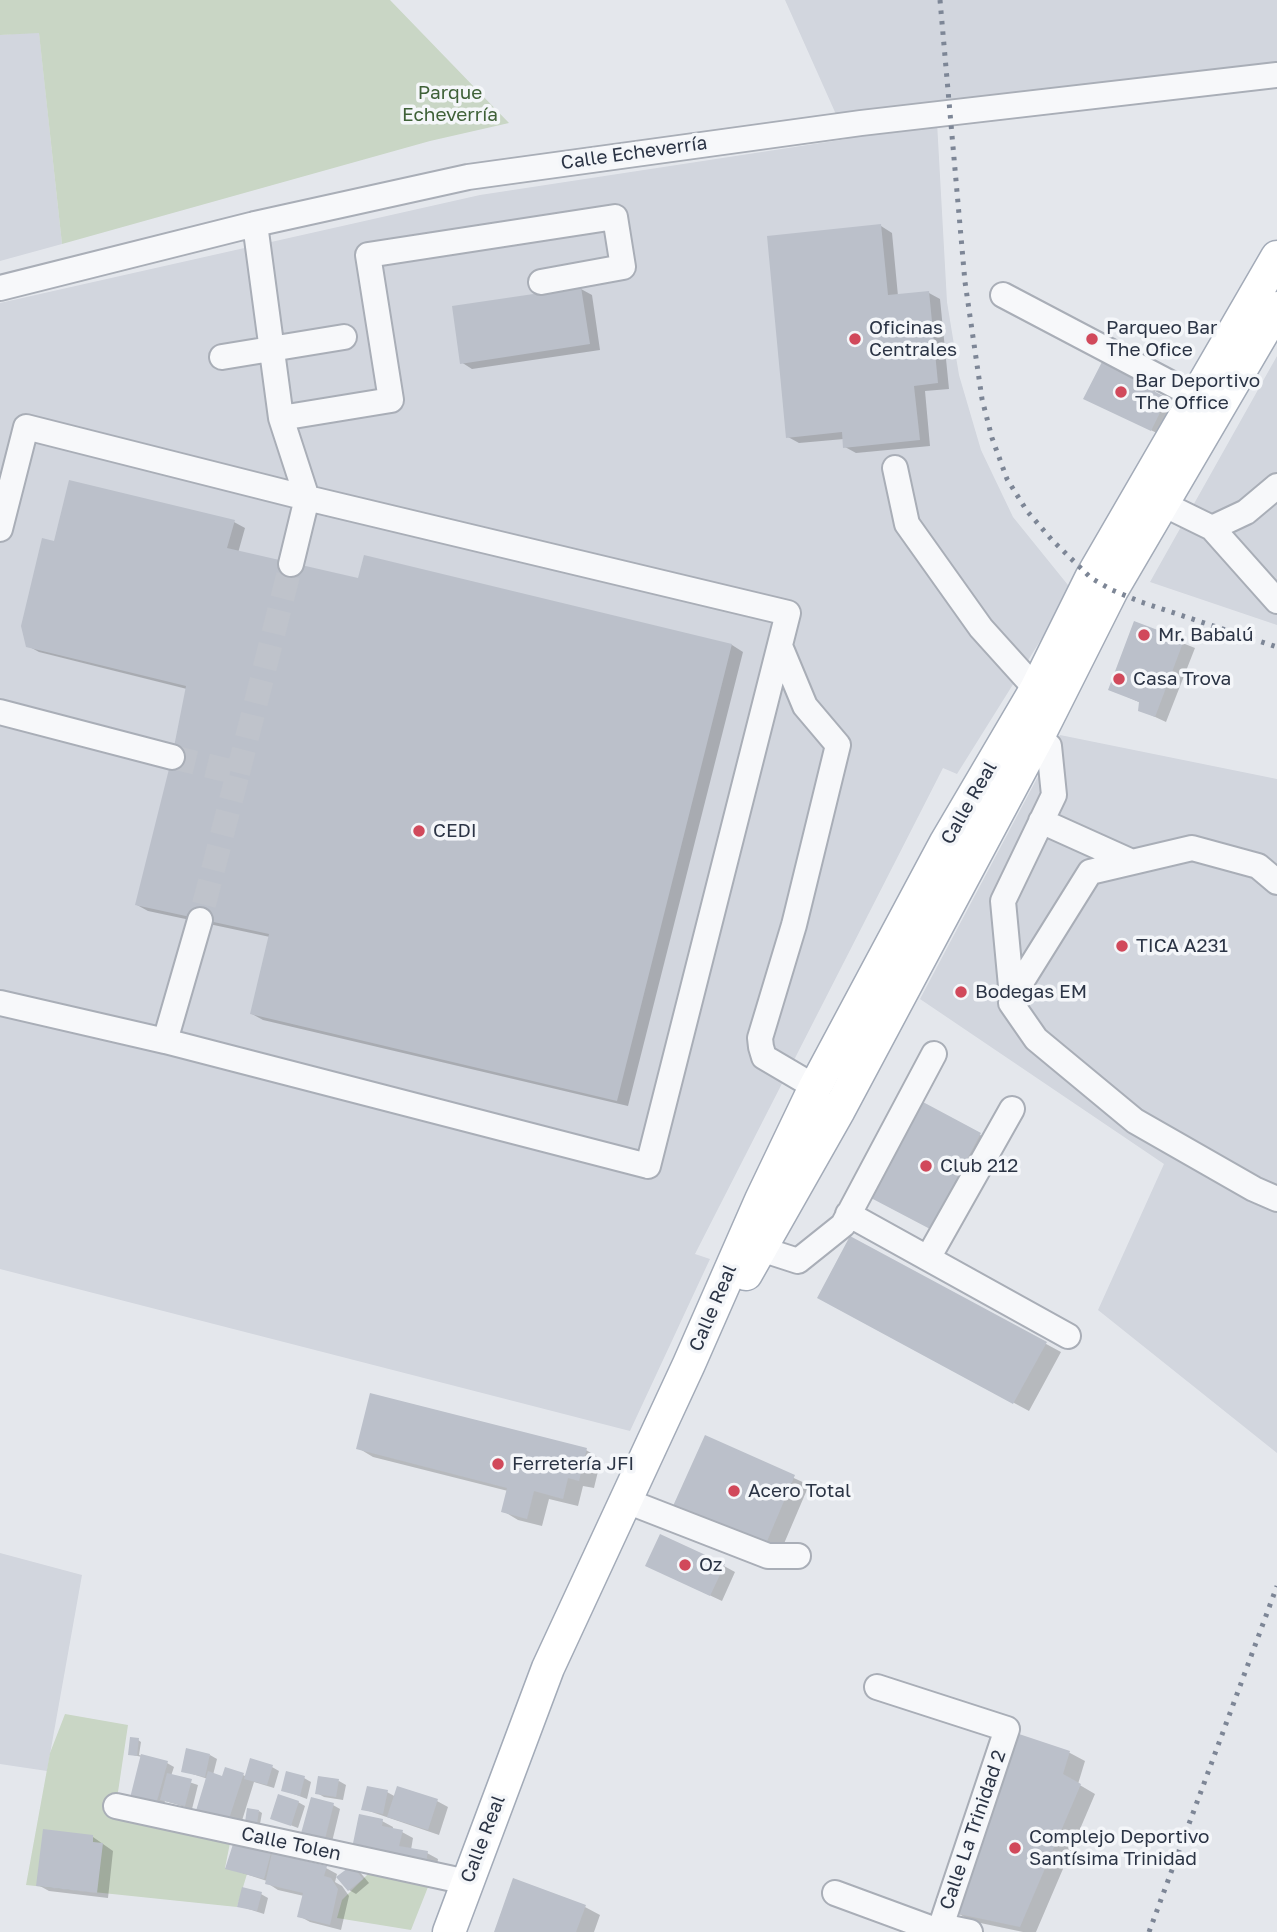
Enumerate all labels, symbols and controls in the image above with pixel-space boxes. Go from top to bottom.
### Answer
park label: Parque Echeverría [402,82,498,126]
street label: Calle Echeverría [559,131,709,175]
place label: Oficinas Centrales [869,317,957,361]
place label: Parqueo Bar The Ofice [1106,317,1217,361]
marker: Oficinas Centrales [847,331,863,347]
marker: Parqueo Bar The Ofice [1084,331,1100,347]
place label: Bar Deportivo The Office [1135,370,1260,414]
marker: Bar Deportivo The Office [1113,384,1129,400]
place label: Mr. Babalú [1158,624,1253,646]
marker: Mr. Babalú [1136,627,1152,643]
place label: Casa Trova [1133,668,1231,690]
marker: Casa Trova [1111,671,1127,687]
street label: Calle Real [936,757,1002,849]
place label: CEDI [433,820,477,842]
marker: CEDI [411,823,427,839]
place label: TICA A231 [1136,935,1228,957]
marker: TICA A231 [1114,938,1130,954]
place label: Bodegas EM [975,981,1087,1003]
marker: Bodegas EM [953,984,969,1000]
place label: Club 212 [940,1155,1018,1177]
marker: Club 212 [918,1158,934,1174]
street label: Calle Real [685,1261,741,1355]
place label: Ferretería JFI [512,1453,634,1475]
marker: Ferretería JFI [490,1456,506,1472]
place label: Acero Total [748,1480,851,1502]
marker: Acero Total [726,1483,742,1499]
place label: Oz [699,1554,723,1576]
marker: Oz [677,1557,693,1573]
street label: Calle La Trinidad 2 [935,1747,1011,1913]
street label: Calle Real [456,1792,510,1886]
street label: Calle Tolen [239,1822,343,1866]
place label: Complejo Deportivo Santísima Trinidad [1029,1826,1210,1870]
marker: Complejo Deportivo Santísima Trinidad [1007,1840,1023,1856]

